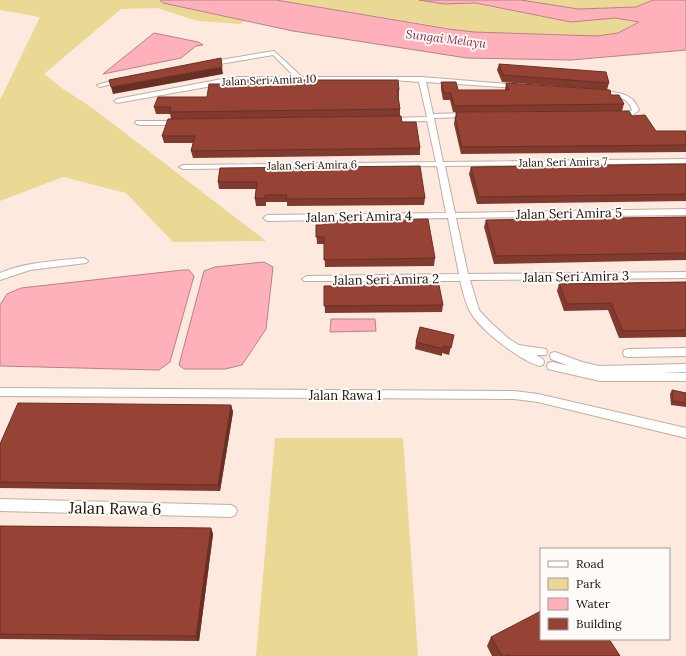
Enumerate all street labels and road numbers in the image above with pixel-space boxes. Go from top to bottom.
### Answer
street label: Jalan Seri Amira 10 [220,71,317,89]
street label: Jalan Seri Amira 7 [517,154,608,170]
street label: Jalan Seri Amira 6 [266,157,357,173]
street label: Jalan Seri Amira 5 [515,204,622,223]
street label: Jalan Seri Amira 4 [305,207,412,226]
street label: Jalan Seri Amira 3 [522,267,629,286]
street label: Jalan Seri Amira 2 [332,270,439,289]
street label: Jalan Rawa 1 [308,387,382,404]
street label: Jalan Rawa 6 [67,497,162,519]

